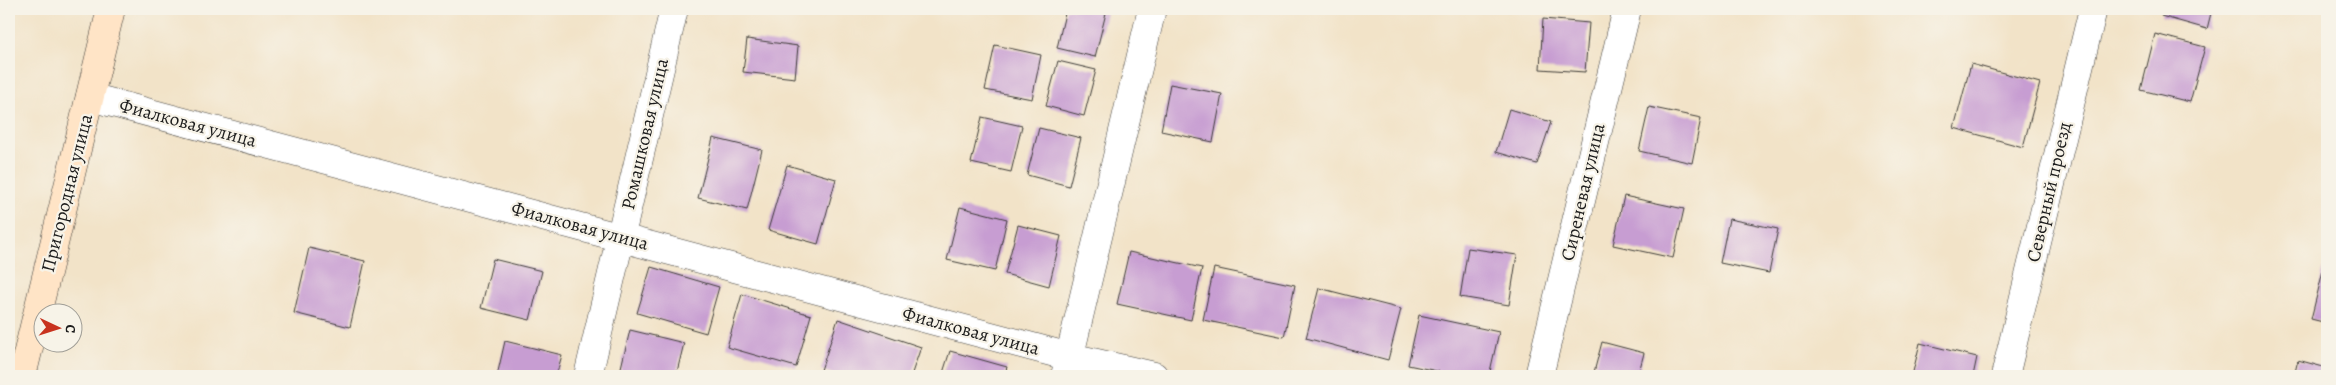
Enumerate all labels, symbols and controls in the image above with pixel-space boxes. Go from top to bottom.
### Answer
street label: Ромашковая улица [615,56,675,212]
street label: Фиалковая улица [117,92,260,154]
street label: Пригородная улица [35,111,99,275]
street label: Северный проезд [2020,119,2078,265]
street label: Сиреневая улица [1555,121,1611,263]
street label: Фиалковая улица [509,195,652,257]
street label: Фиалковая улица [900,300,1043,362]
north arrow [32,302,82,352]
text: С [61,324,80,334]

